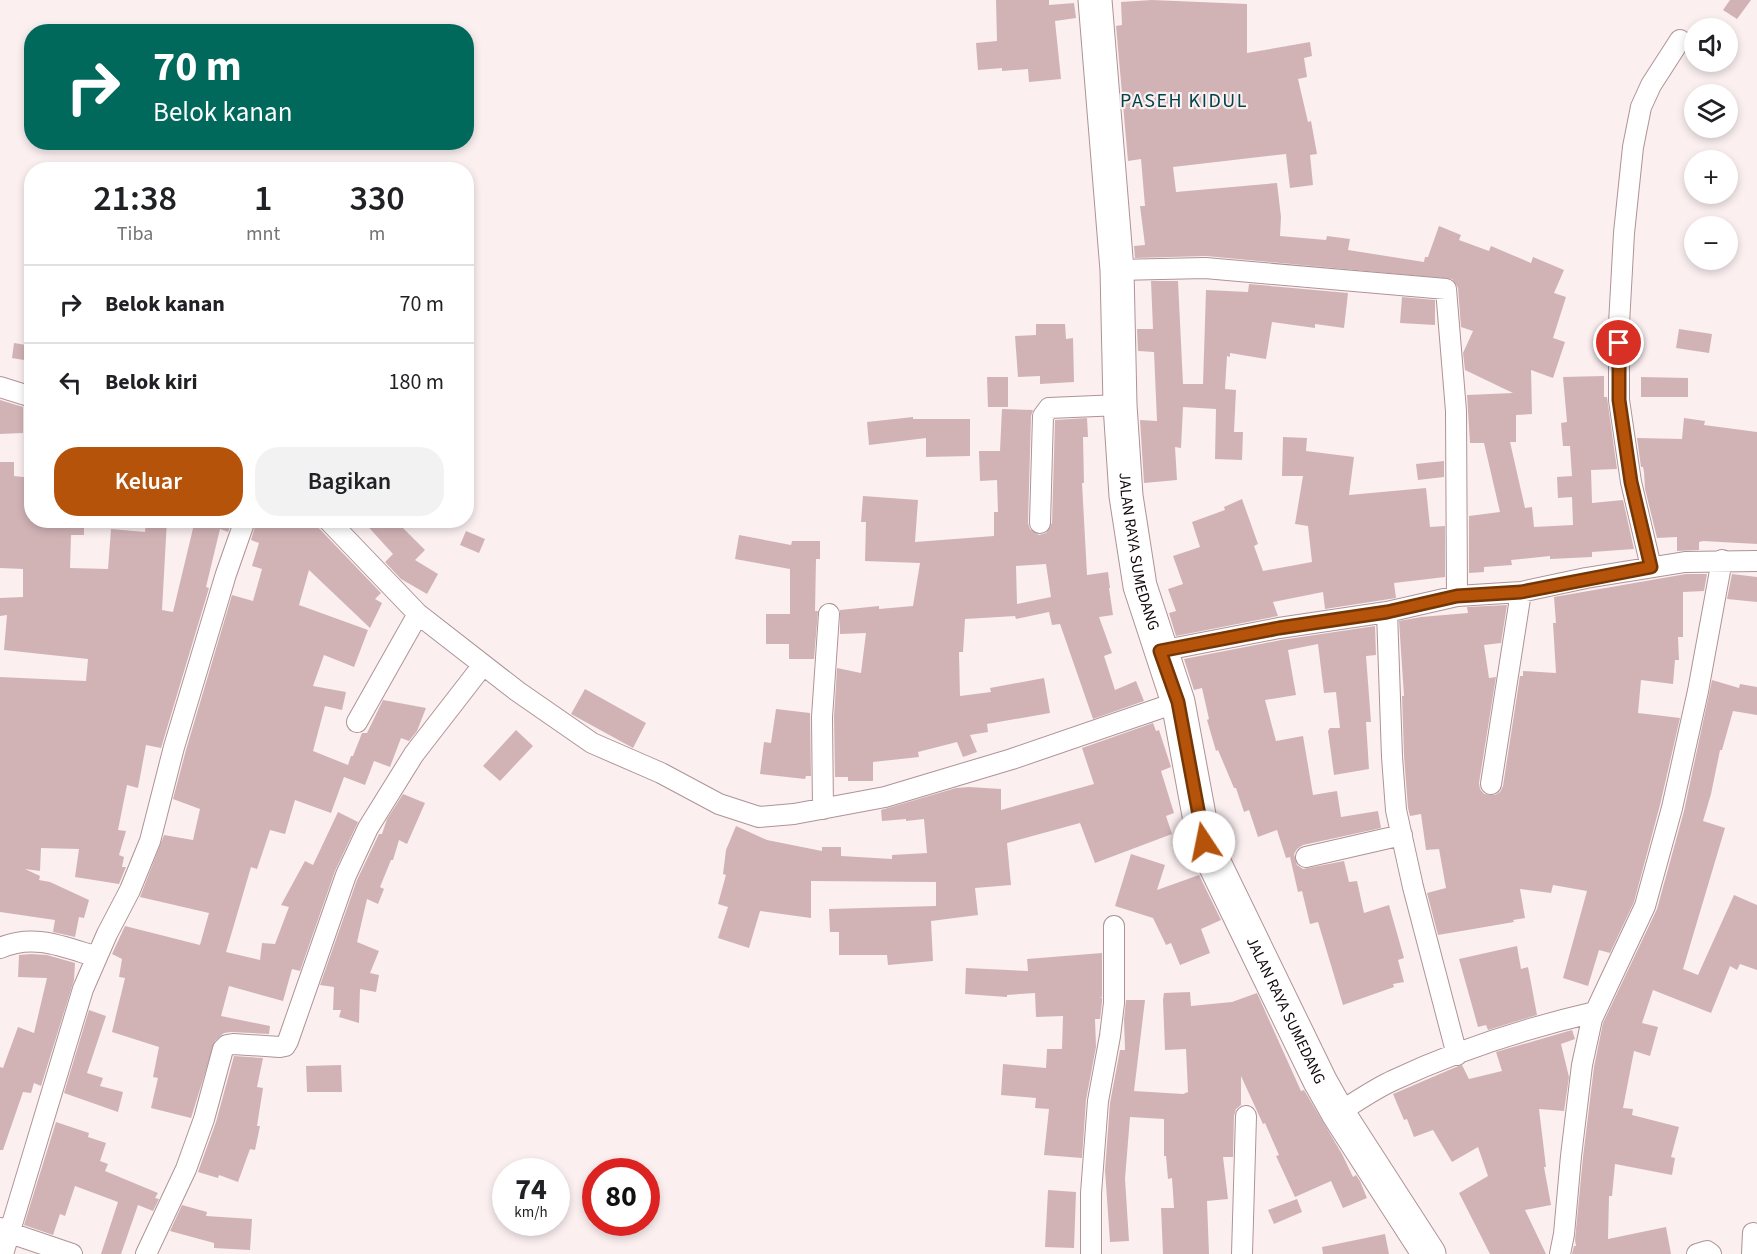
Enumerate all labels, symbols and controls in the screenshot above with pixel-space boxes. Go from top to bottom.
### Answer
map controls [1684,18,1738,270]
button: sound [1684,18,1738,72]
text: 70 m [153,37,242,97]
icon: right [54,48,132,126]
button: layers [1684,84,1738,138]
district label: PASEH KIDUL [1120,87,1248,115]
text: Belok kanan [153,93,292,132]
button: + [1684,150,1738,204]
text: 21:38 [93,173,177,224]
text: 1 [254,173,272,224]
text: 330 [349,173,405,224]
button: − [1684,216,1738,270]
text: Tiba [117,220,153,248]
text: mnt [246,220,280,248]
text: m [369,220,385,248]
icon: right [54,288,87,321]
text: Belok kanan [105,288,225,320]
text: 70 m [399,288,444,320]
pin [1593,317,1644,368]
icon: arrive [1602,326,1635,359]
icon: left [54,366,87,399]
text: Belok kiri [105,366,198,398]
text: 180 m [389,366,444,398]
button: Keluar [54,447,243,516]
button: Bagikan [255,447,444,516]
street label: JALAN RAYA SUMEDANG [1113,472,1165,633]
position arrow [1172,810,1236,874]
street label: JALAN RAYA SUMEDANG [1241,933,1331,1088]
speed limit sign: 80 [582,1158,660,1236]
text: 74 [515,1168,547,1211]
text: km/h [514,1202,548,1223]

